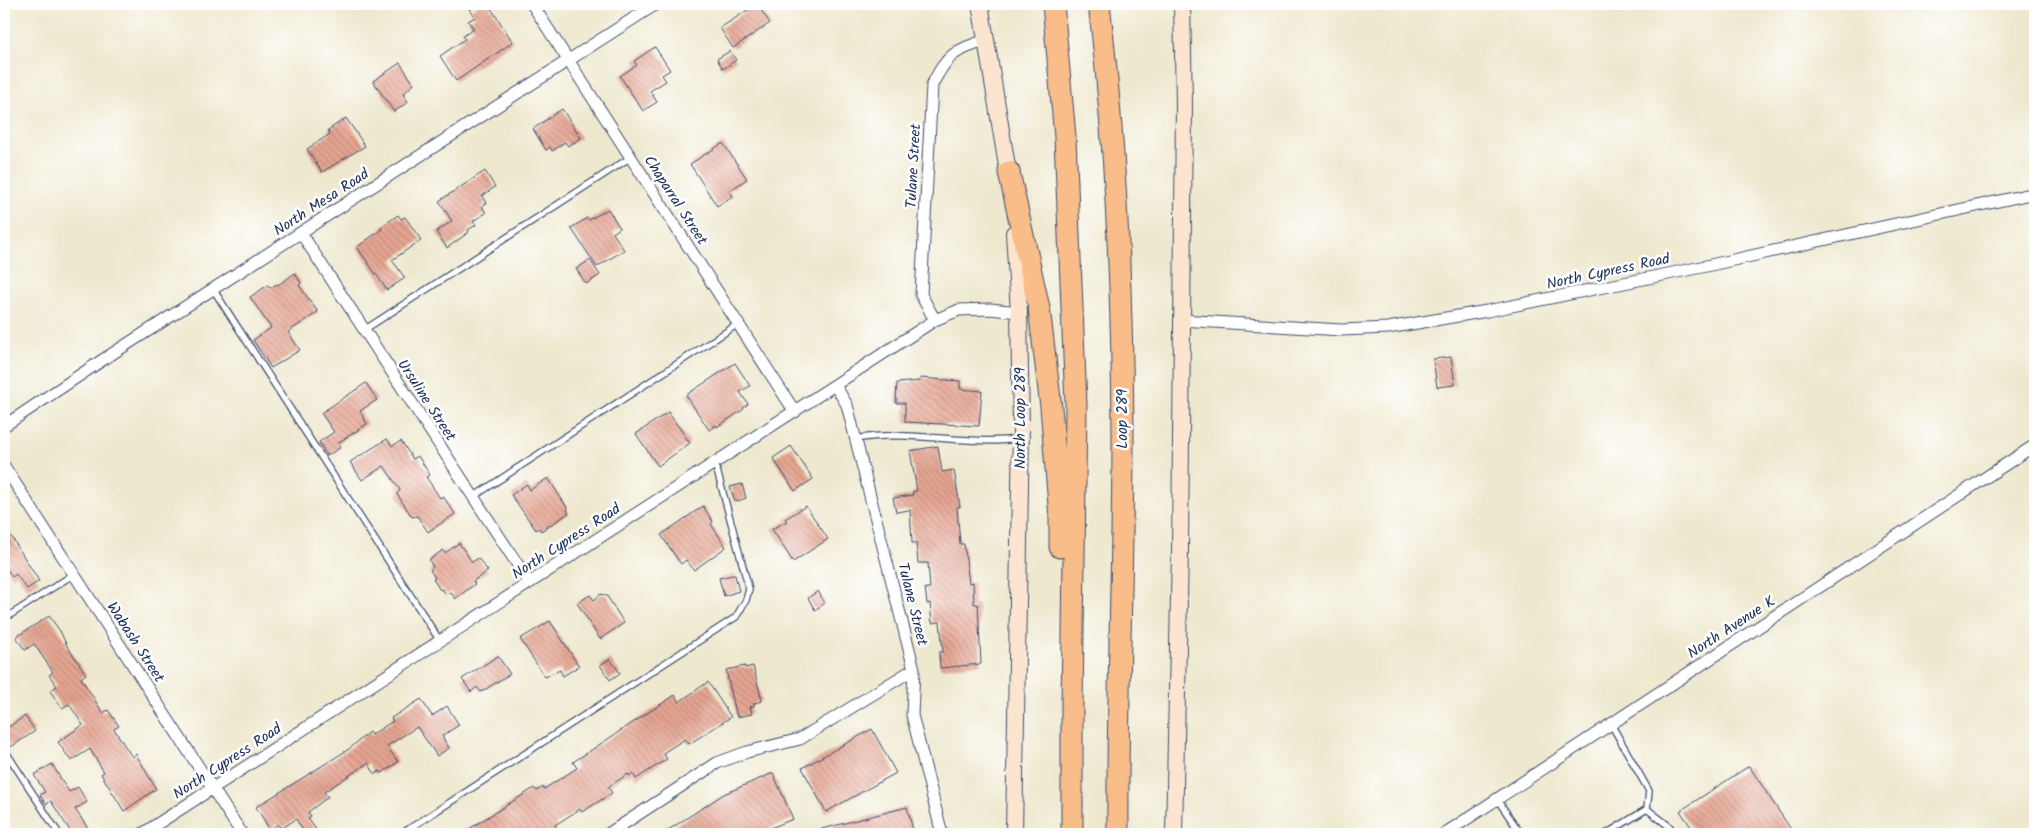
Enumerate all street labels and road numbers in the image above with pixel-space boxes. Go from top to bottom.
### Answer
street label: Tulane Street [900,123,928,209]
street label: Chaparral Street [637,151,713,250]
street label: North Mesa Road [269,163,375,243]
street label: North Cypress Road [1544,247,1673,297]
street label: Ursuline Street [391,355,462,446]
street label: North Loop 289 [1009,366,1033,469]
street label: Loop 289 [1111,388,1135,449]
street label: North Cypress Road [507,497,626,586]
street label: Tulane Street [890,560,934,648]
street label: North Avenue K [1683,590,1780,665]
street label: Wabash Street [100,597,170,688]
street label: North Cypress Road [168,717,287,806]

